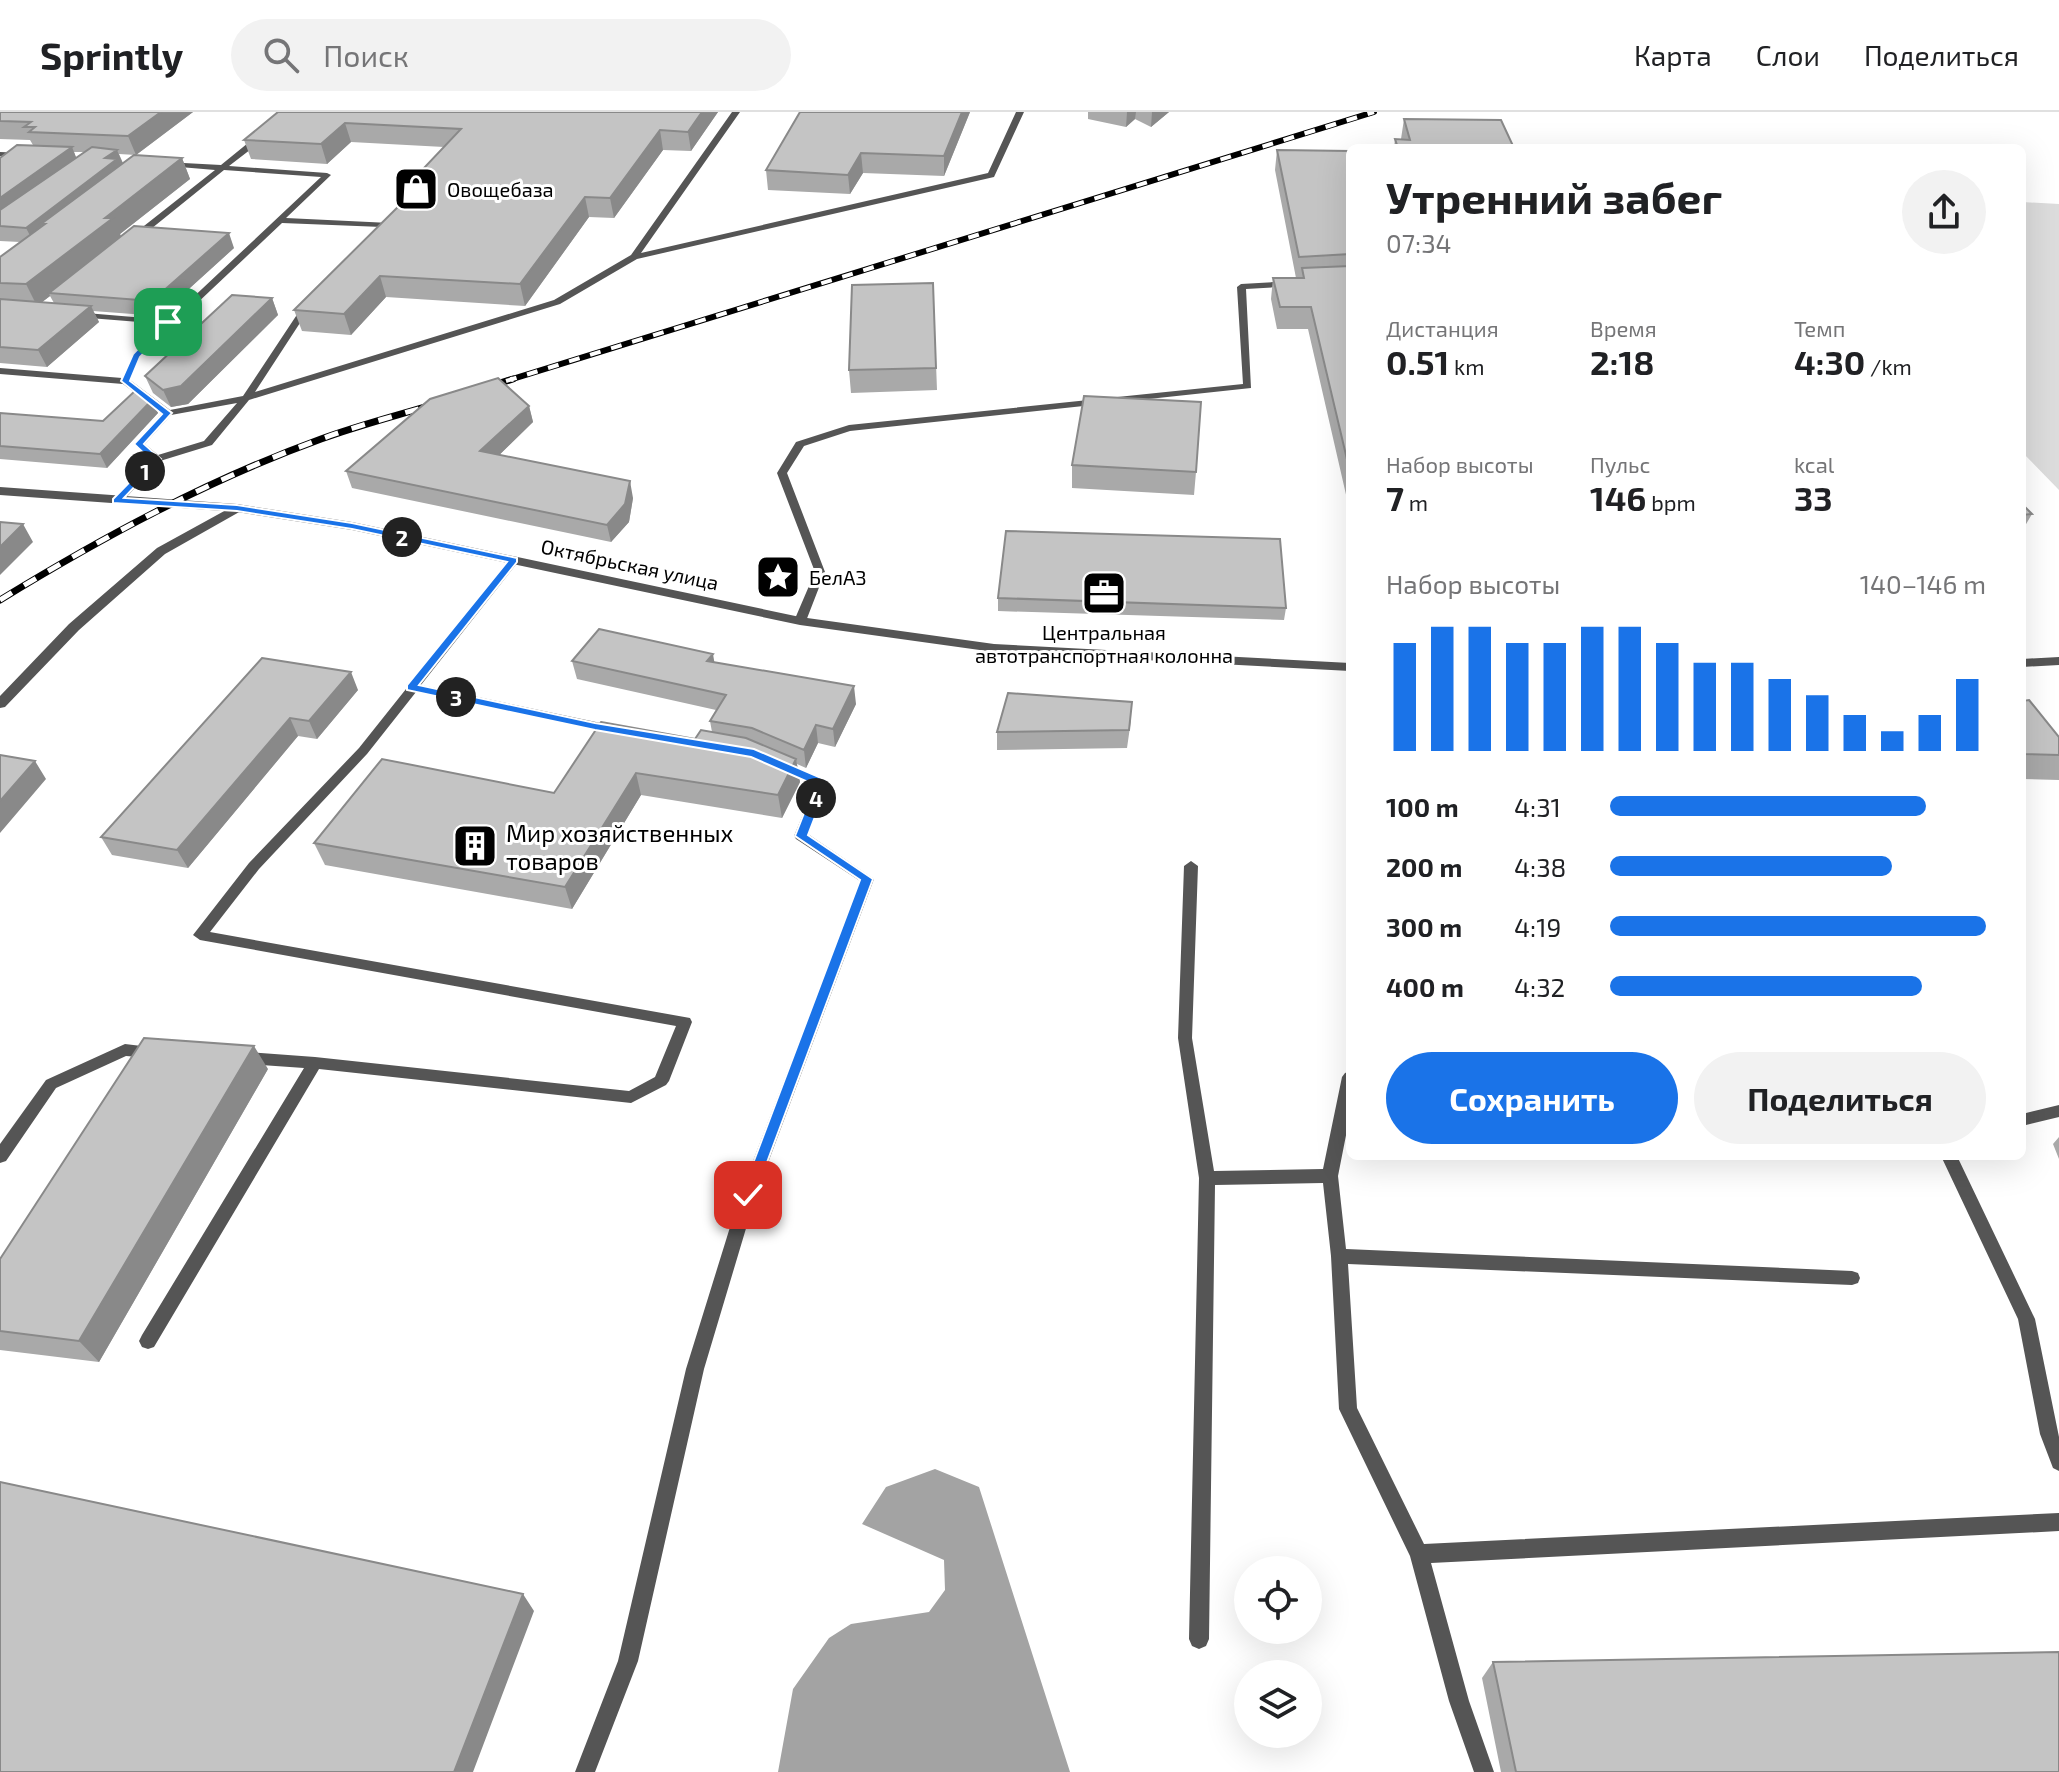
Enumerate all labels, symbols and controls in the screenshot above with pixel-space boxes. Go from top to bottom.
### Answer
search box [231,19,791,91]
text: Sprintly [40,32,183,78]
icon: search [259,33,303,77]
text: Поиск [323,37,409,73]
text: Карта [1634,38,1712,72]
text: Слои [1756,38,1820,72]
text: Поделиться [1864,38,2019,72]
shop icon: Овощебаза [392,165,440,213]
text: Утренний забег [1386,170,1722,223]
button: share [1902,170,1986,254]
place label: Овощебаза [447,177,554,201]
text: 07:34 [1386,227,1452,258]
pin [134,288,202,356]
icon: arrive [146,300,190,344]
text: Дистанция [1386,315,1499,341]
text: Время [1590,315,1657,341]
text: Темп [1794,315,1845,341]
text: 0.51 [1386,341,1449,382]
text: 2:18 [1590,341,1654,382]
text: 4:30 [1794,341,1865,382]
text: km [1449,353,1485,379]
text: /km [1865,353,1912,379]
pin: 1 [125,451,165,491]
text: Набор высоты [1386,451,1534,477]
text: Пульс [1590,451,1650,477]
text: kcal [1794,451,1834,477]
text: 1 [140,458,150,484]
text: 7 [1386,477,1404,518]
text: 146 [1590,477,1646,518]
text: 33 [1794,477,1833,518]
text: m [1404,489,1428,515]
text: bpm [1646,489,1696,515]
pin: 2 [382,517,422,557]
text: 2 [396,524,408,550]
street label: Октябрьская улица [539,533,721,596]
place icon: БелАЗ [754,553,802,601]
place label: БелАЗ [809,565,866,589]
text: Набор высоты [1386,568,1560,599]
text: 140–146 m [1860,568,1986,599]
office icon: Центральная автотранспортная колонна [1080,569,1128,617]
place label: Центральная автотранспортная колонна [975,620,1233,667]
pin: 3 [436,677,476,717]
text: 3 [450,684,462,710]
pin: 4 [796,778,836,818]
text: 4 [809,785,823,811]
text: 100 m [1386,791,1459,822]
text: 4:31 [1514,791,1561,822]
place label: Мир хозяйственных товаров [506,818,734,875]
building icon: Мир хозяйственных товаров [451,822,499,870]
text: 200 m [1386,851,1462,882]
text: 4:38 [1514,851,1566,882]
text: 300 m [1386,911,1462,942]
text: 4:19 [1514,911,1561,942]
text: 400 m [1386,971,1464,1002]
text: 4:32 [1514,971,1565,1002]
button: Сохранить [1386,1052,1678,1144]
button: Поделиться [1694,1052,1986,1144]
pin [714,1161,782,1229]
icon: check [726,1173,770,1217]
map controls [1234,1556,1322,1748]
button: locate [1234,1556,1322,1644]
button: layers [1234,1660,1322,1748]

